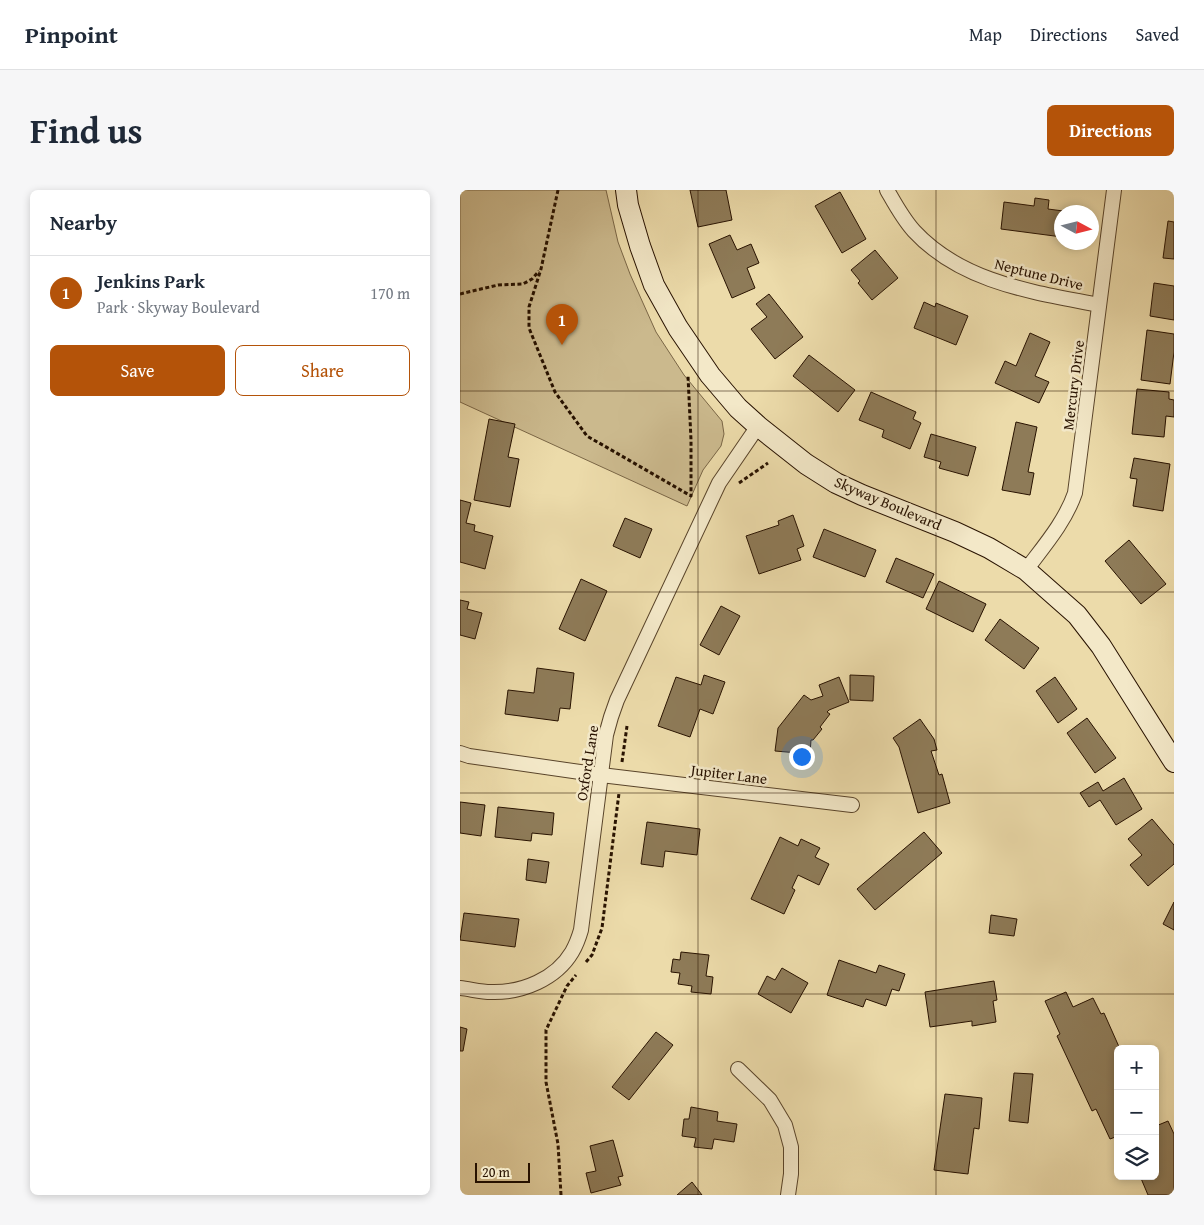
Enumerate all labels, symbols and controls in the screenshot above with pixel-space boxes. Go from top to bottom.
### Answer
text: Pinpoint [25,17,118,52]
text: Map [969,21,1002,48]
text: Directions [1030,21,1107,48]
text: Saved [1135,21,1179,48]
text: Find us [30,105,143,156]
button: Directions [1047,105,1174,156]
north arrow [1054,205,1099,250]
text: Nearby [50,207,117,238]
street label: Neptune Drive [992,253,1086,295]
text: Jenkins Park [97,267,205,295]
text: 1 [62,281,70,305]
text: 170 m [370,281,410,305]
text: Park · Skyway Boulevard [97,295,260,319]
pin: 1 [546,304,578,345]
street label: Mercury Drive [1057,339,1089,431]
button: Save [50,345,225,396]
button: Share [235,345,410,396]
street label: Skyway Boulevard [831,471,945,535]
street label: Oxford Lane [571,724,603,802]
your location [789,744,815,770]
street label: Jupiter Lane [688,759,768,789]
map controls [1114,1045,1159,1180]
button: + [1114,1045,1159,1090]
button: − [1114,1090,1159,1135]
button: layers [1114,1135,1159,1180]
scale bar [475,1160,530,1183]
text: 20 m [482,1162,510,1182]

